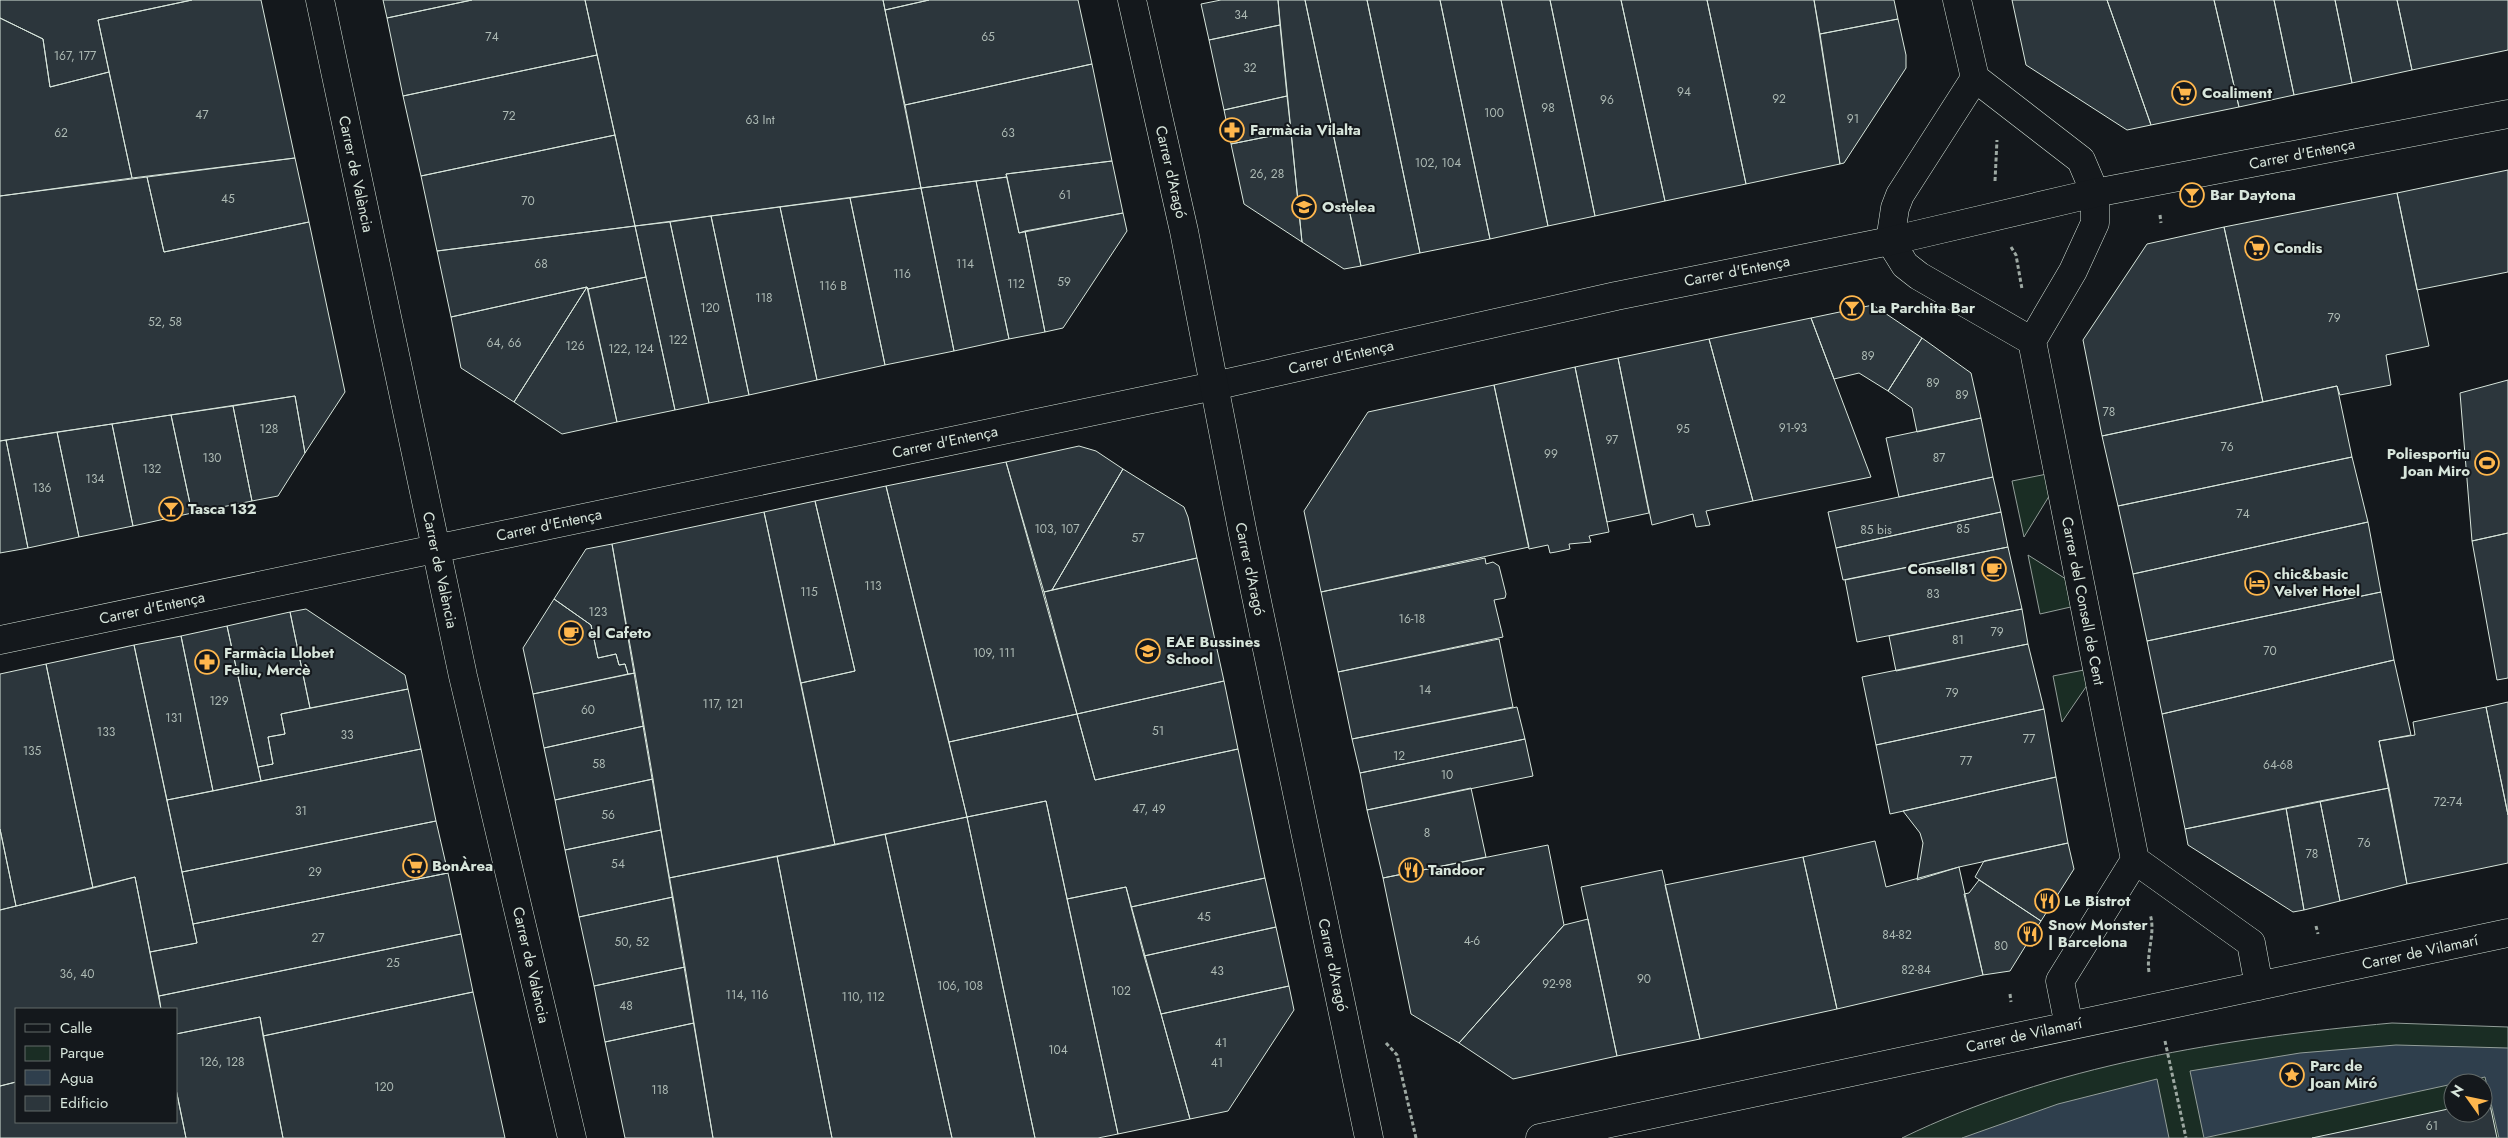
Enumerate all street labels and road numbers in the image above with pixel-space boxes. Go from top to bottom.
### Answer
street label: Carrer de València [333,114,379,234]
street label: Carrer d'Aragó [1150,123,1192,221]
street label: Carrer d'Entença [2247,133,2357,175]
street label: Carrer d'Entença [1682,250,1792,292]
street label: Carrer d'Entença [1286,334,1396,380]
street label: Carrer d'Entença [890,420,1000,464]
street label: Carrer d'Entença [494,503,604,547]
street label: Carrer de València [417,510,463,630]
street label: Carrer del Consell de Cent [2056,515,2110,687]
street label: Carrer d'Aragó [1229,520,1271,618]
street label: Carrer d'Entença [97,586,207,630]
street label: Carrer de València [507,905,555,1025]
street label: Carrer d'Aragó [1312,916,1354,1014]
street label: Carrer de Vilamarí [2360,929,2481,975]
street label: Carrer de Vilamarí [1964,1012,2085,1058]

